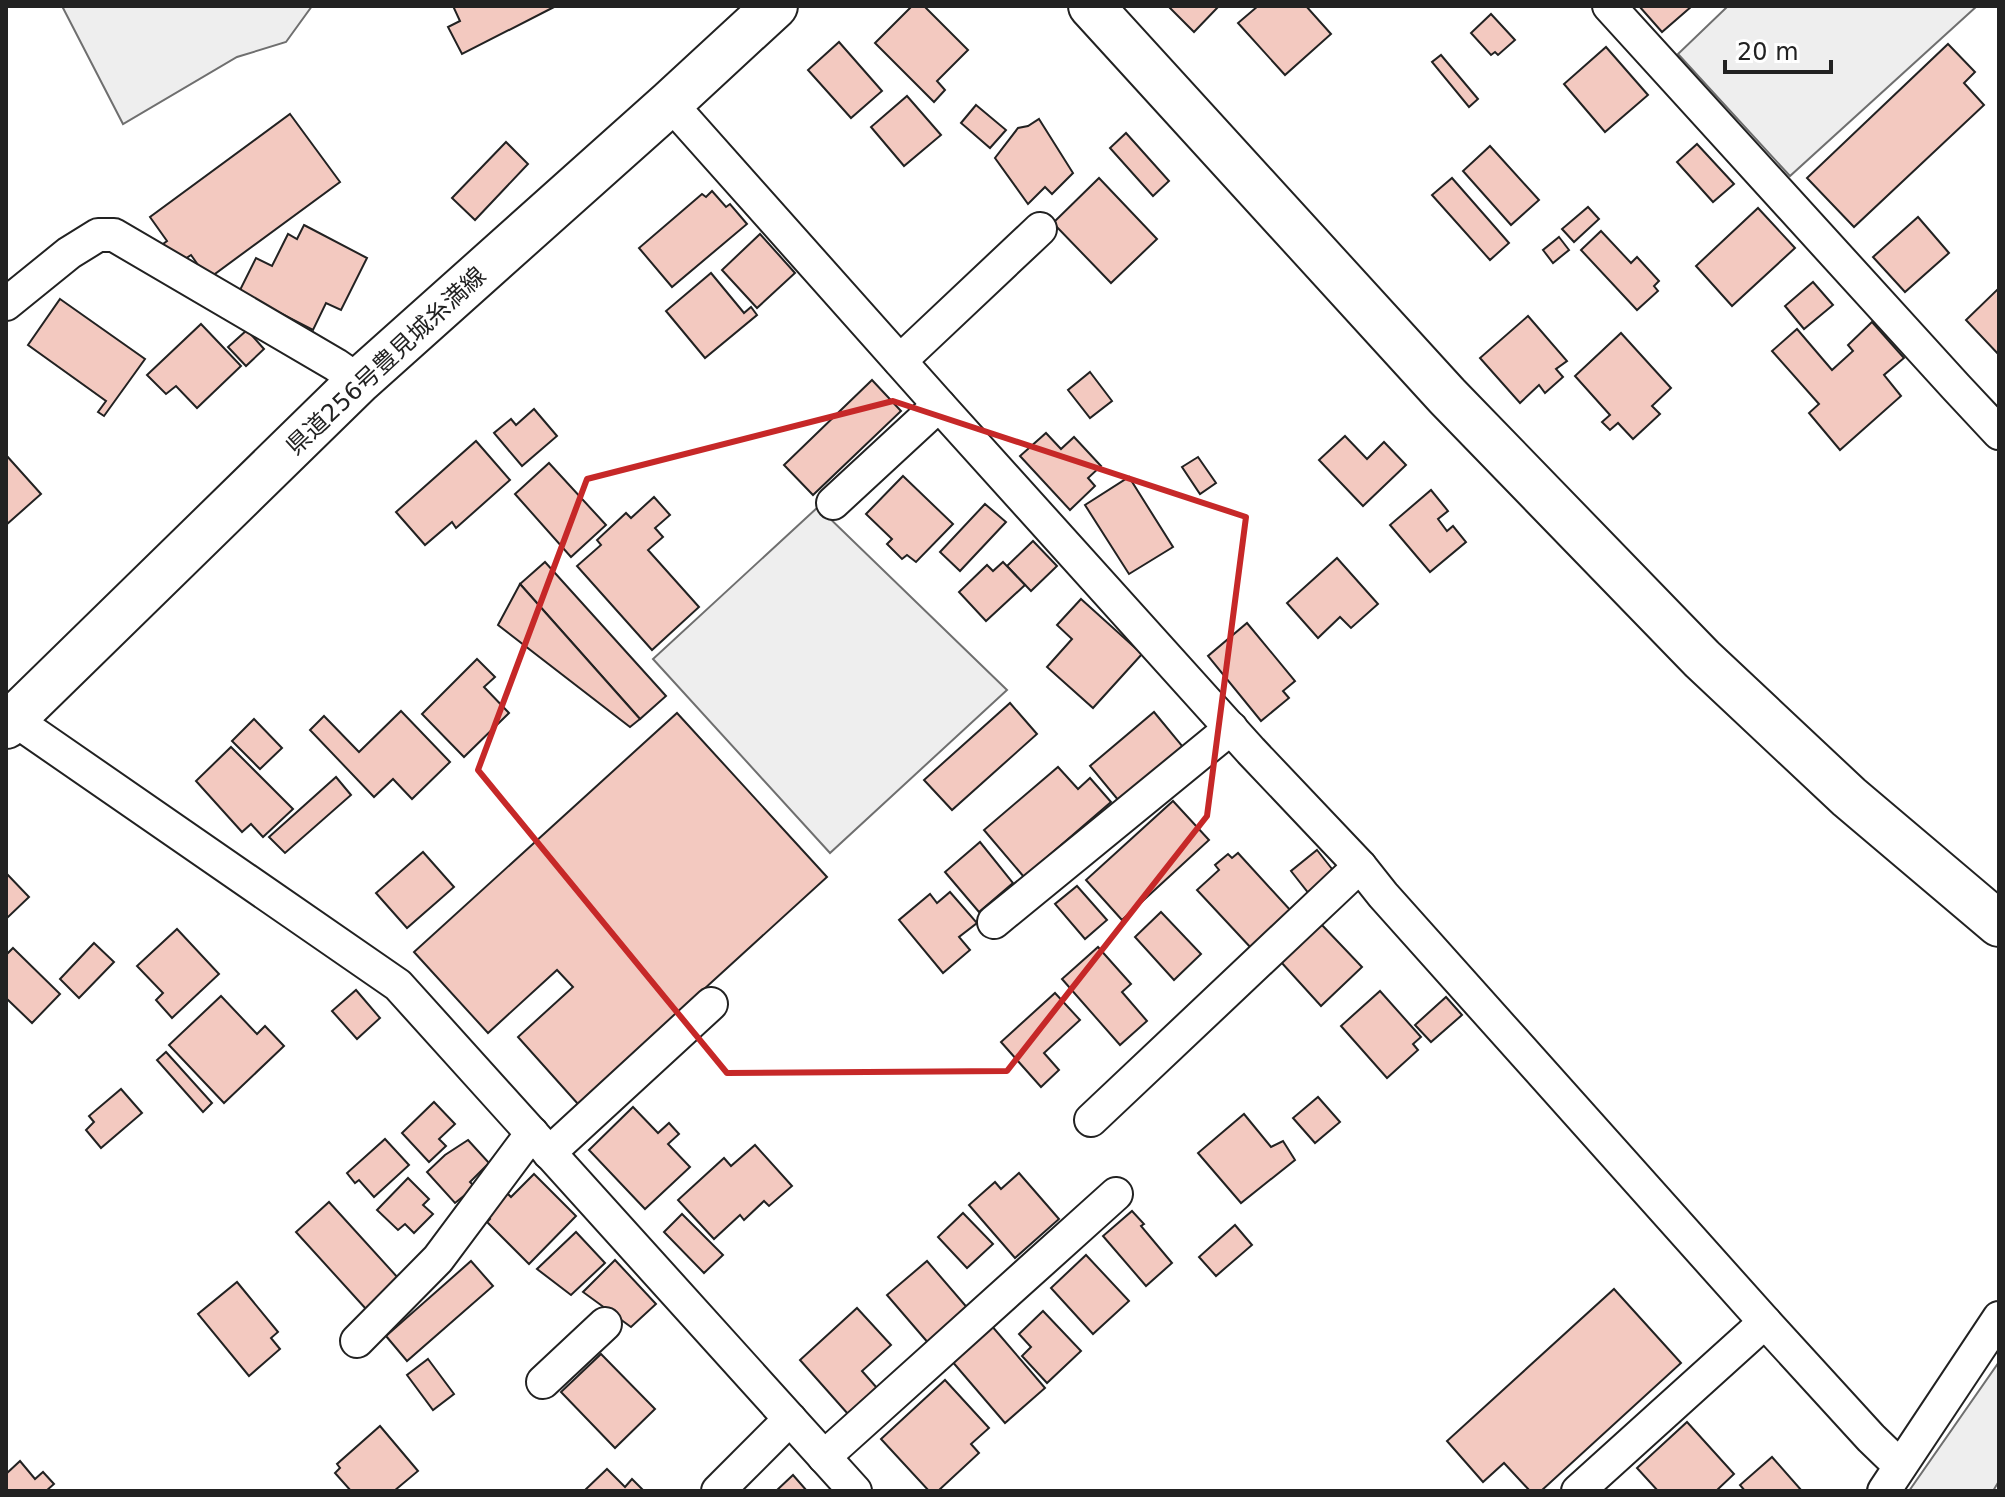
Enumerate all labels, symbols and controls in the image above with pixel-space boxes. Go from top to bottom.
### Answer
scale bar [1725,24,1831,74]
text: 20 m [1737,38,1799,66]
street label: 県道256号豊見城糸満線 [281,261,491,461]

